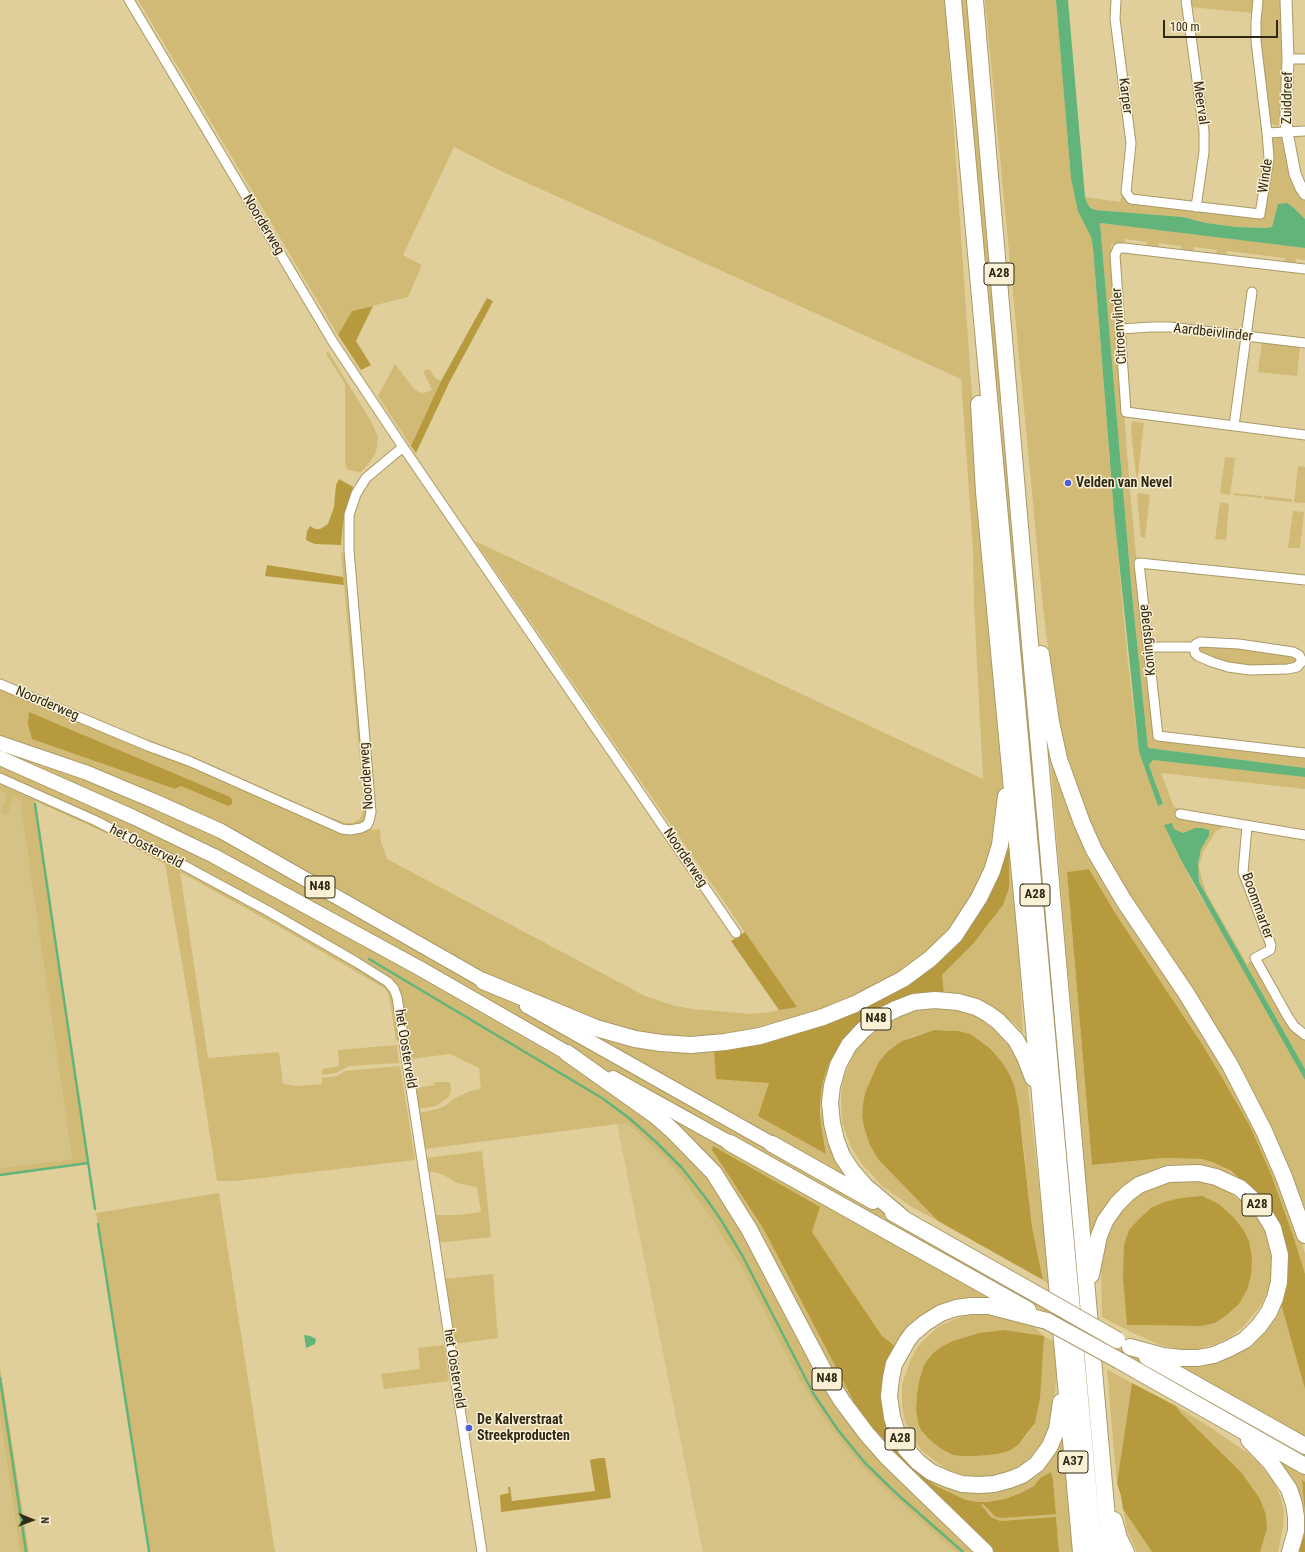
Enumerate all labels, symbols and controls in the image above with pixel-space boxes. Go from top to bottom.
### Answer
scale bar [1165,12,1280,38]
text: 100 m [1170,20,1200,34]
street label: Zuiddreef [1279,71,1297,125]
street label: Karper [1114,77,1136,115]
street label: Meerval [1189,80,1211,126]
street label: Winde [1255,158,1277,194]
street label: Noorderweg [238,192,288,258]
road number: A28 [984,263,1014,285]
street label: Citroenvlinder [1109,287,1131,365]
street label: Aardbeivlinder [1173,320,1253,346]
place label: Velden van Nevel [1076,475,1172,491]
marker: Velden van Nevel [1063,478,1073,488]
street label: Koningspage [1136,604,1160,676]
street label: Noorderweg [13,683,81,725]
street label: Noorderweg [356,742,378,810]
street label: het Oosterveld [106,821,186,873]
street label: Noorderweg [659,825,711,891]
street label: Boommarter [1237,871,1277,941]
road number: N48 [305,876,335,898]
road number: A28 [1020,884,1050,906]
street label: het Oosterveld [390,1008,420,1090]
road number: N48 [861,1008,891,1030]
road number: A28 [1242,1194,1272,1216]
street label: het Oosterveld [439,1328,469,1410]
road number: N48 [812,1368,842,1390]
place label: De Kalverstraat Streekproducten [477,1412,570,1444]
marker: De Kalverstraat Streekproducten [464,1423,474,1433]
road number: A28 [885,1428,915,1450]
road number: A37 [1058,1451,1088,1473]
north arrow [12,1500,52,1540]
text: N [38,1517,51,1524]

